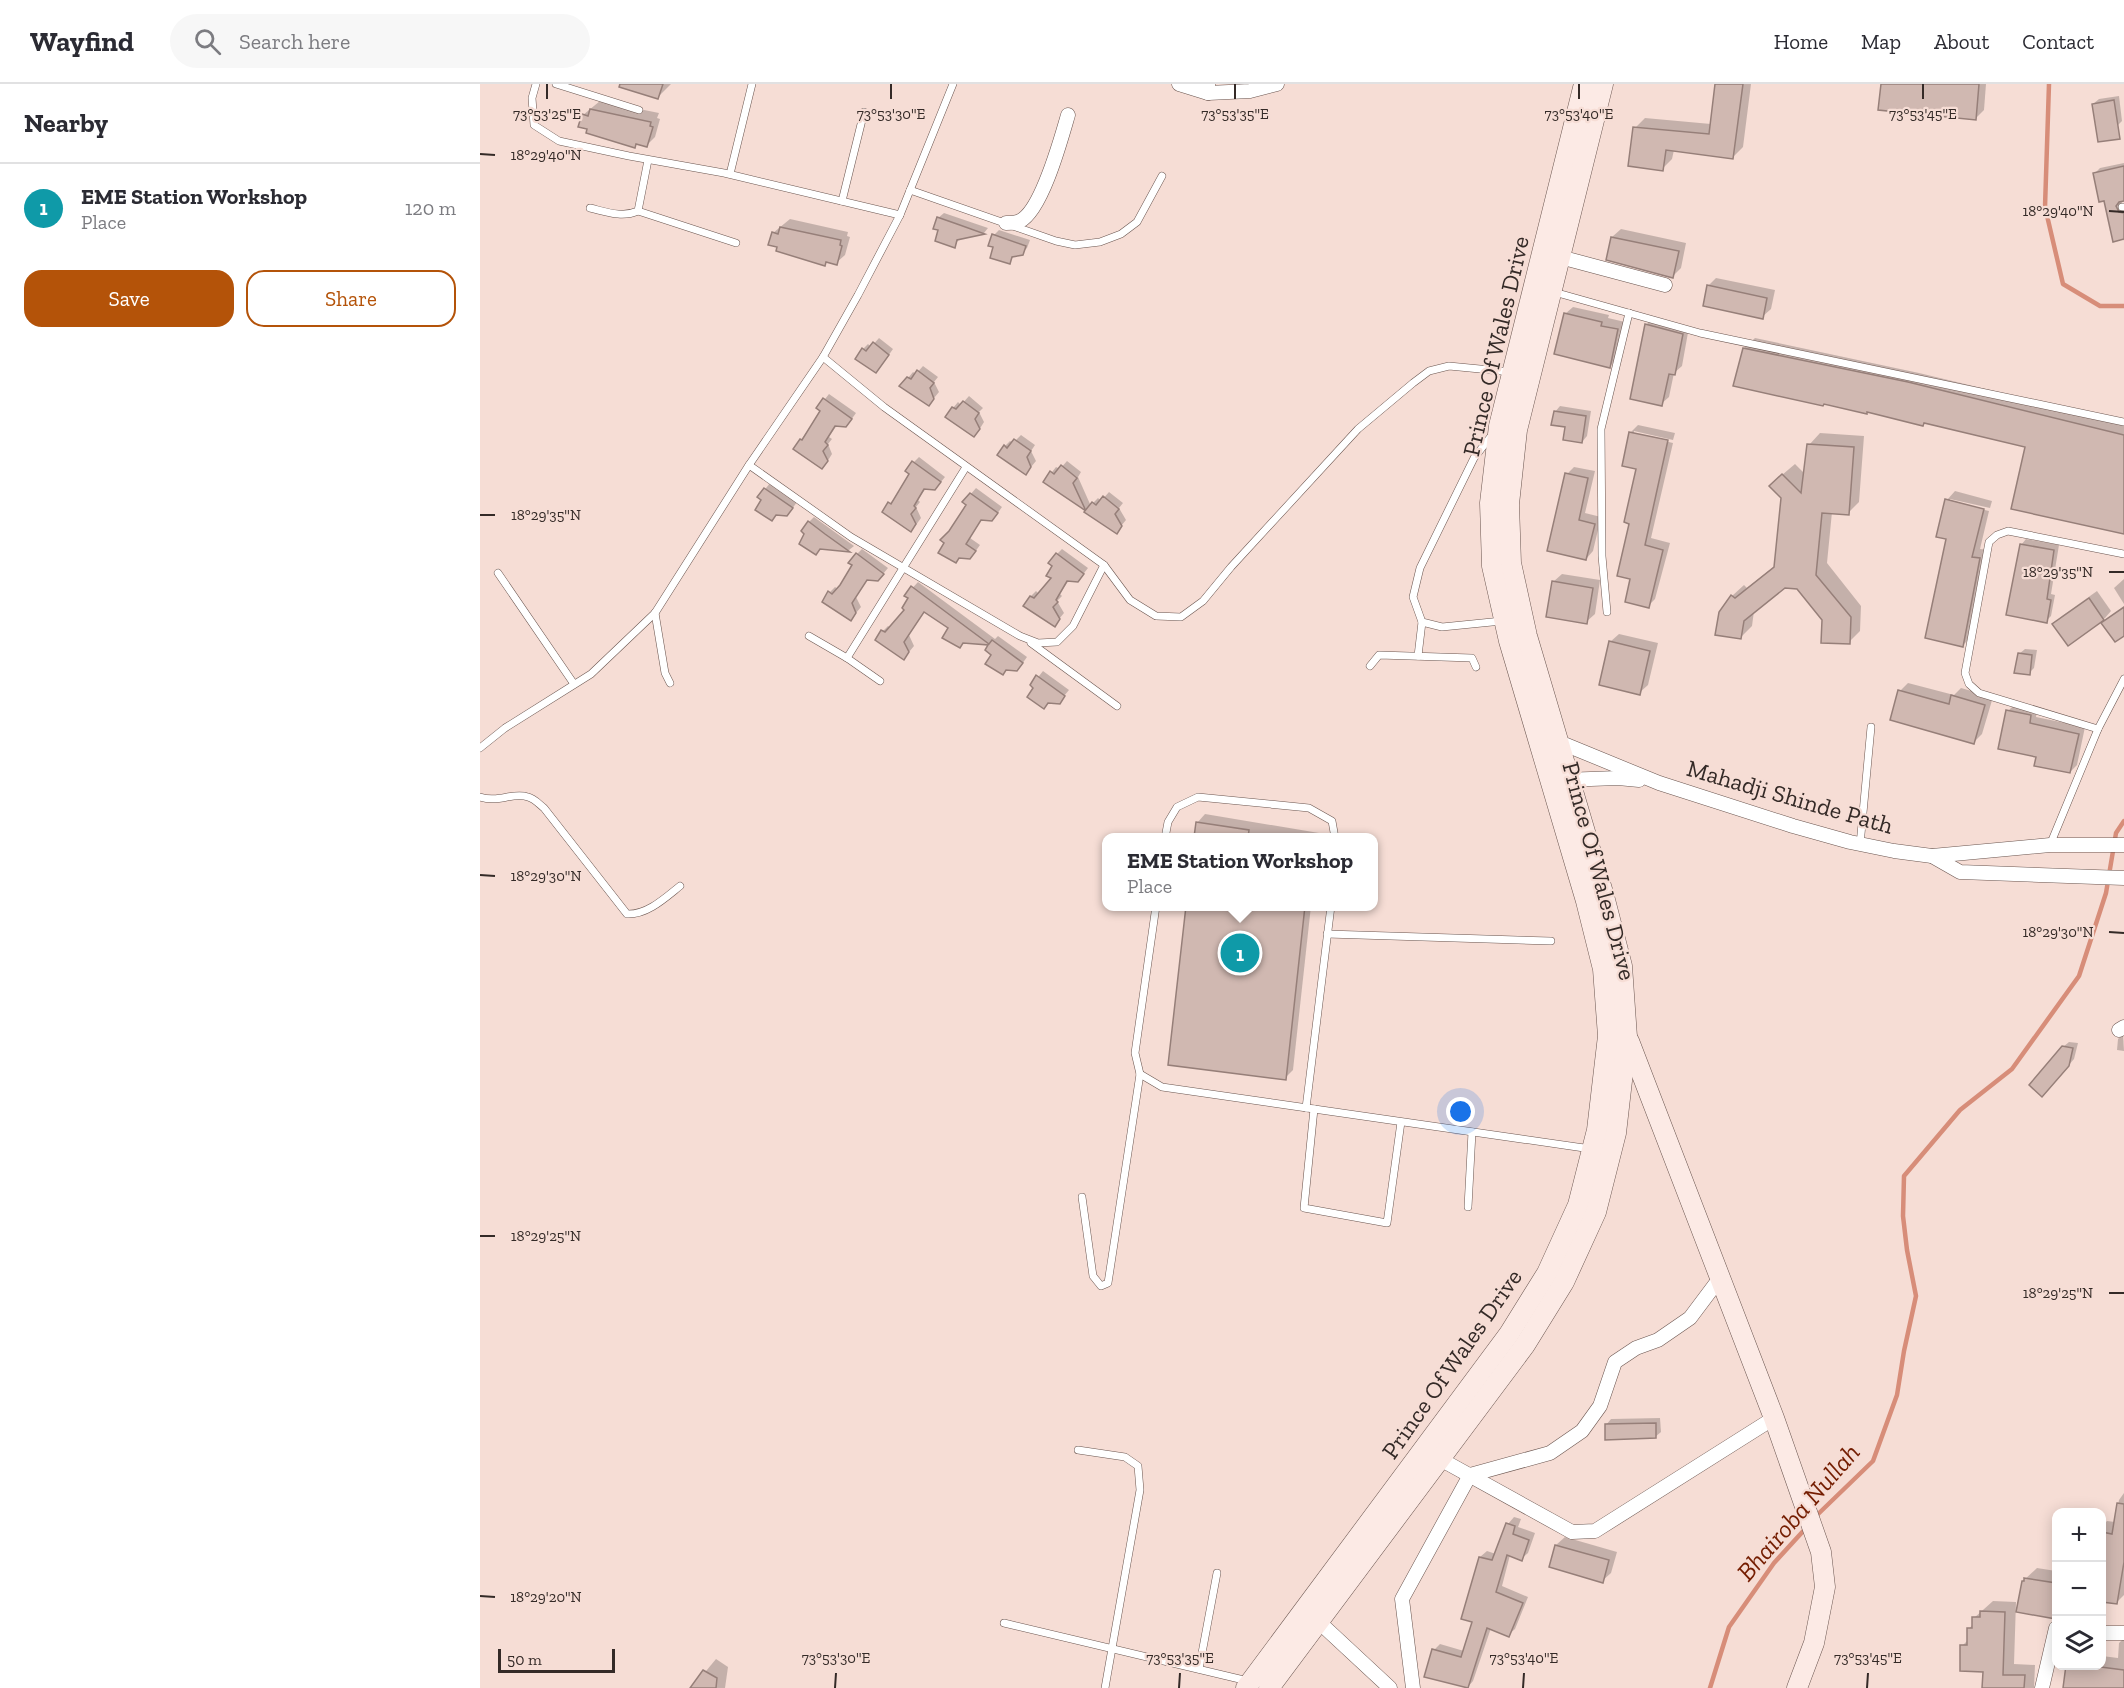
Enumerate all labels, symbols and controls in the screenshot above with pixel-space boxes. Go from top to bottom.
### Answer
search box [170,14,590,68]
text: Wayfind [30,25,134,58]
icon: search [191,25,224,58]
text: Search here [239,28,350,55]
text: Home [1774,29,1828,54]
text: Map [1861,29,1901,54]
text: About [1934,29,1989,54]
text: Contact [2022,29,2094,54]
text: 73°53'25"E [513,105,581,123]
text: 73°53'30"E [857,105,925,123]
text: 73°53'35"E [1201,105,1269,123]
text: 73°53'40"E [1545,105,1614,123]
text: 73°53'45"E [1889,105,1957,123]
text: Nearby [24,107,108,139]
text: 18°29'40"N [510,146,582,164]
text: EME Station Workshop [81,183,307,210]
text: 1 [39,196,48,220]
text: 120 m [405,196,456,220]
text: 18°29'40"N [2022,202,2094,220]
text: Place [81,210,126,234]
street label: Prince Of Wales Drive [1456,233,1535,459]
button: Save [24,270,234,327]
button: Share [246,270,456,327]
text: 18°29'35"N [511,506,581,524]
text: 18°29'35"N [2023,563,2093,581]
street label: Mahadji Shinde Path [1684,753,1897,840]
street label: Prince Of Wales Drive [1556,758,1643,983]
popup [1102,833,1378,911]
text: EME Station Workshop [1127,847,1353,874]
text: 18°29'30"N [511,867,581,885]
text: Place [1127,874,1172,898]
text: 18°29'30"N [2023,923,2093,941]
pin: 1 [1220,930,1260,976]
your location [1446,1097,1475,1126]
text: 18°29'25"N [511,1227,581,1245]
street label: Prince Of Wales Drive [1375,1263,1528,1464]
text: 18°29'25"N [2023,1284,2093,1302]
water label: Bhairoba Nullah [1730,1437,1866,1587]
map controls [2052,1508,2106,1670]
button: + [2052,1508,2106,1562]
button: − [2052,1562,2106,1616]
text: 18°29'20"N [510,1588,582,1606]
button: layers [2052,1616,2106,1670]
scale bar [498,1646,615,1674]
text: 73°53'30"E [802,1649,870,1667]
text: 73°53'35"E [1146,1649,1214,1667]
text: 73°53'40"E [1490,1649,1559,1667]
text: 73°53'45"E [1834,1649,1902,1667]
text: 50 m [507,1650,542,1669]

